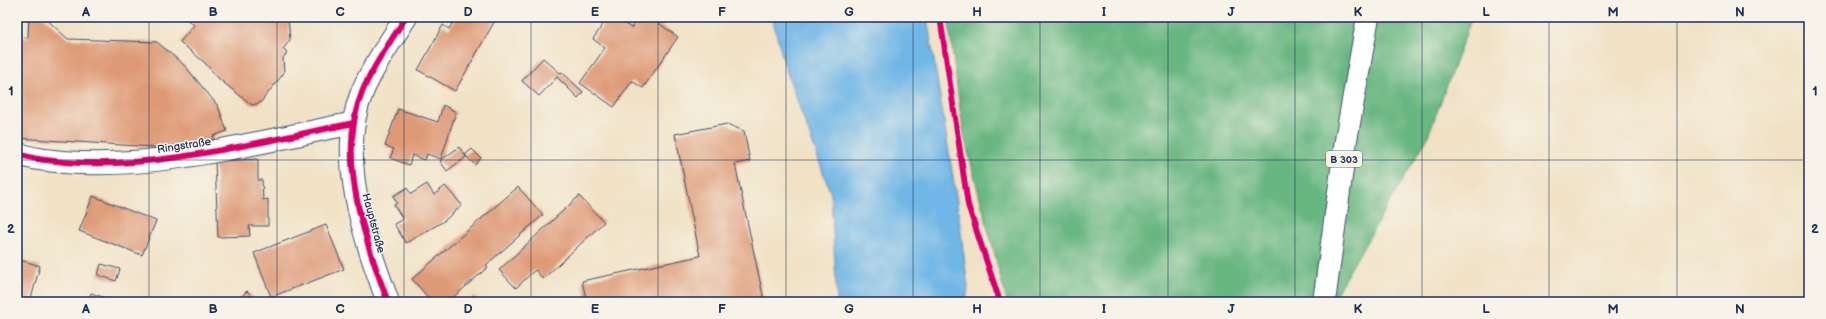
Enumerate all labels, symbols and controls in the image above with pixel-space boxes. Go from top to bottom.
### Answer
text: A [81,4,90,20]
text: B [208,4,218,20]
text: C [335,4,345,20]
text: D [463,4,473,20]
text: E [591,4,600,20]
text: F [718,4,726,20]
text: G [844,4,854,20]
text: H [972,4,982,20]
text: I [1102,4,1106,20]
text: J [1227,4,1235,20]
text: K [1354,4,1363,20]
text: L [1482,4,1490,20]
text: M [1607,4,1619,20]
text: N [1735,4,1745,20]
text: 1 [8,83,14,99]
text: 1 [1812,83,1818,99]
street label: Ringstraße [156,135,212,156]
road number: B 303 [1326,151,1362,167]
street label: Hauptstraße [359,192,388,255]
text: 2 [7,221,15,237]
text: 2 [1811,221,1819,237]
text: A [81,301,90,317]
text: B [208,301,218,317]
text: C [335,301,345,317]
text: D [463,301,473,317]
text: E [591,301,600,317]
text: F [718,301,726,317]
text: G [844,301,854,317]
text: H [972,301,982,317]
text: I [1102,301,1106,317]
text: J [1227,301,1235,317]
text: K [1354,301,1363,317]
text: L [1482,301,1490,317]
text: M [1607,301,1619,317]
text: N [1735,301,1745,317]

